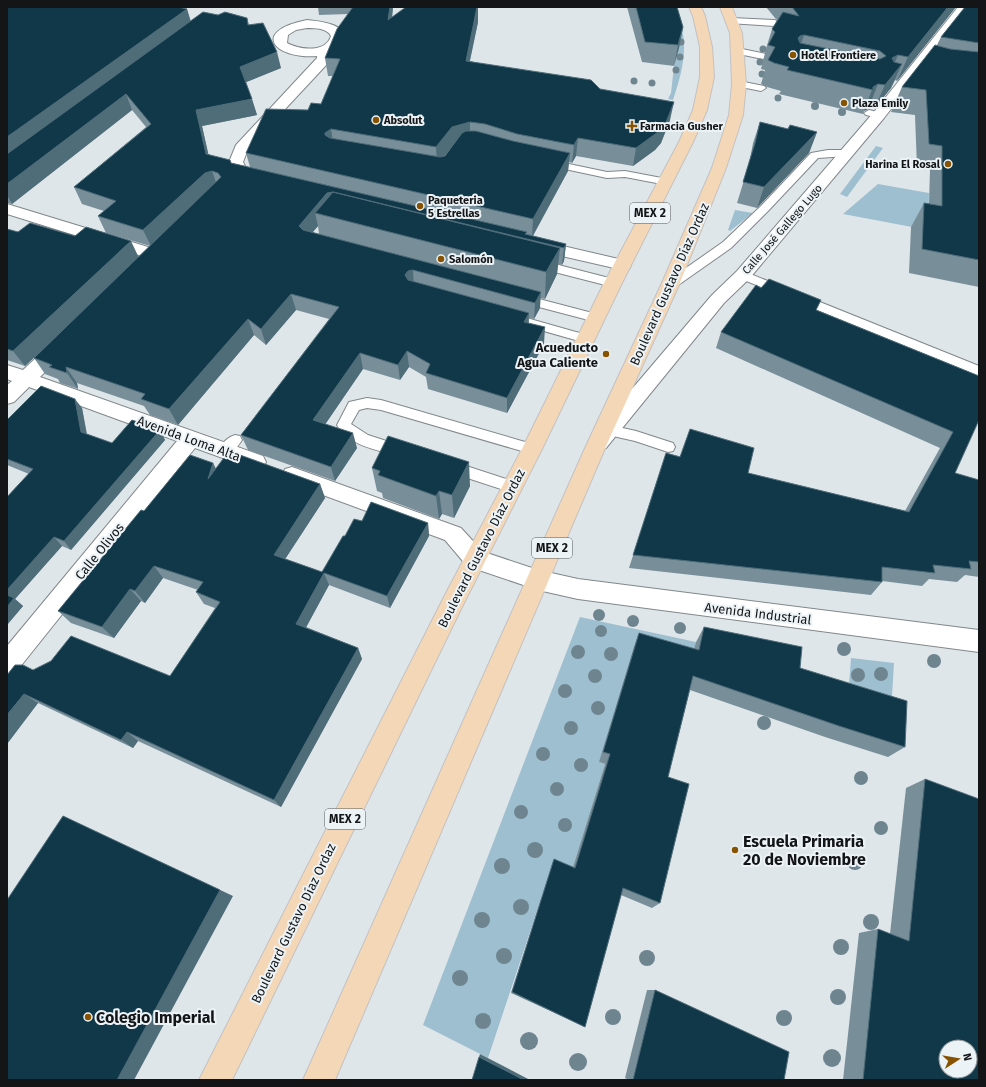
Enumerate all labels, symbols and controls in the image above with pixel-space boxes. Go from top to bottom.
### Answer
place label: Hotel Frontiere [801,49,876,62]
marker: Hotel Frontiere [788,50,798,60]
place label: Plaza Emily [852,97,908,110]
marker: Plaza Emily [839,98,849,108]
place label: Absolut [383,114,423,127]
marker: Absolut [371,115,381,125]
place label: Farmacia Gusher [640,120,724,133]
marker: Farmacia Gusher [627,121,637,131]
place label: Harina El Rosal [865,158,941,171]
marker: Harina El Rosal [943,159,953,169]
street label: Calle José Gallego Lugo [740,182,825,277]
place label: Paqueteria 5 Estrellas [428,194,483,220]
street label: Boulevard Gustavo Díaz Ordaz [627,200,712,368]
marker: Paqueteria 5 Estrellas [415,201,425,211]
road number: MEX 2 [630,203,670,223]
place label: Salomón [449,253,493,266]
marker: Salomón [436,254,446,264]
place label: Acueducto Agua Caliente [516,340,598,370]
marker: Acueducto Agua Caliente [601,349,611,359]
street label: Avenida Loma Alta [135,413,243,464]
street label: Boulevard Gustavo Díaz Ordaz [435,466,528,630]
street label: Calle Olivos [72,520,127,583]
road number: MEX 2 [532,538,572,558]
street label: Avenida Industrial [704,600,812,628]
road number: MEX 2 [325,809,365,829]
place label: Escuela Primaria 20 de Noviembre [743,832,866,869]
street label: Boulevard Gustavo Díaz Ordaz [248,841,339,1006]
marker: Escuela Primaria 20 de Noviembre [730,845,740,855]
place label: Colegio Imperial [96,1008,215,1027]
marker: Colegio Imperial [83,1012,93,1022]
north arrow [938,1039,978,1079]
text: N [960,1052,974,1062]

